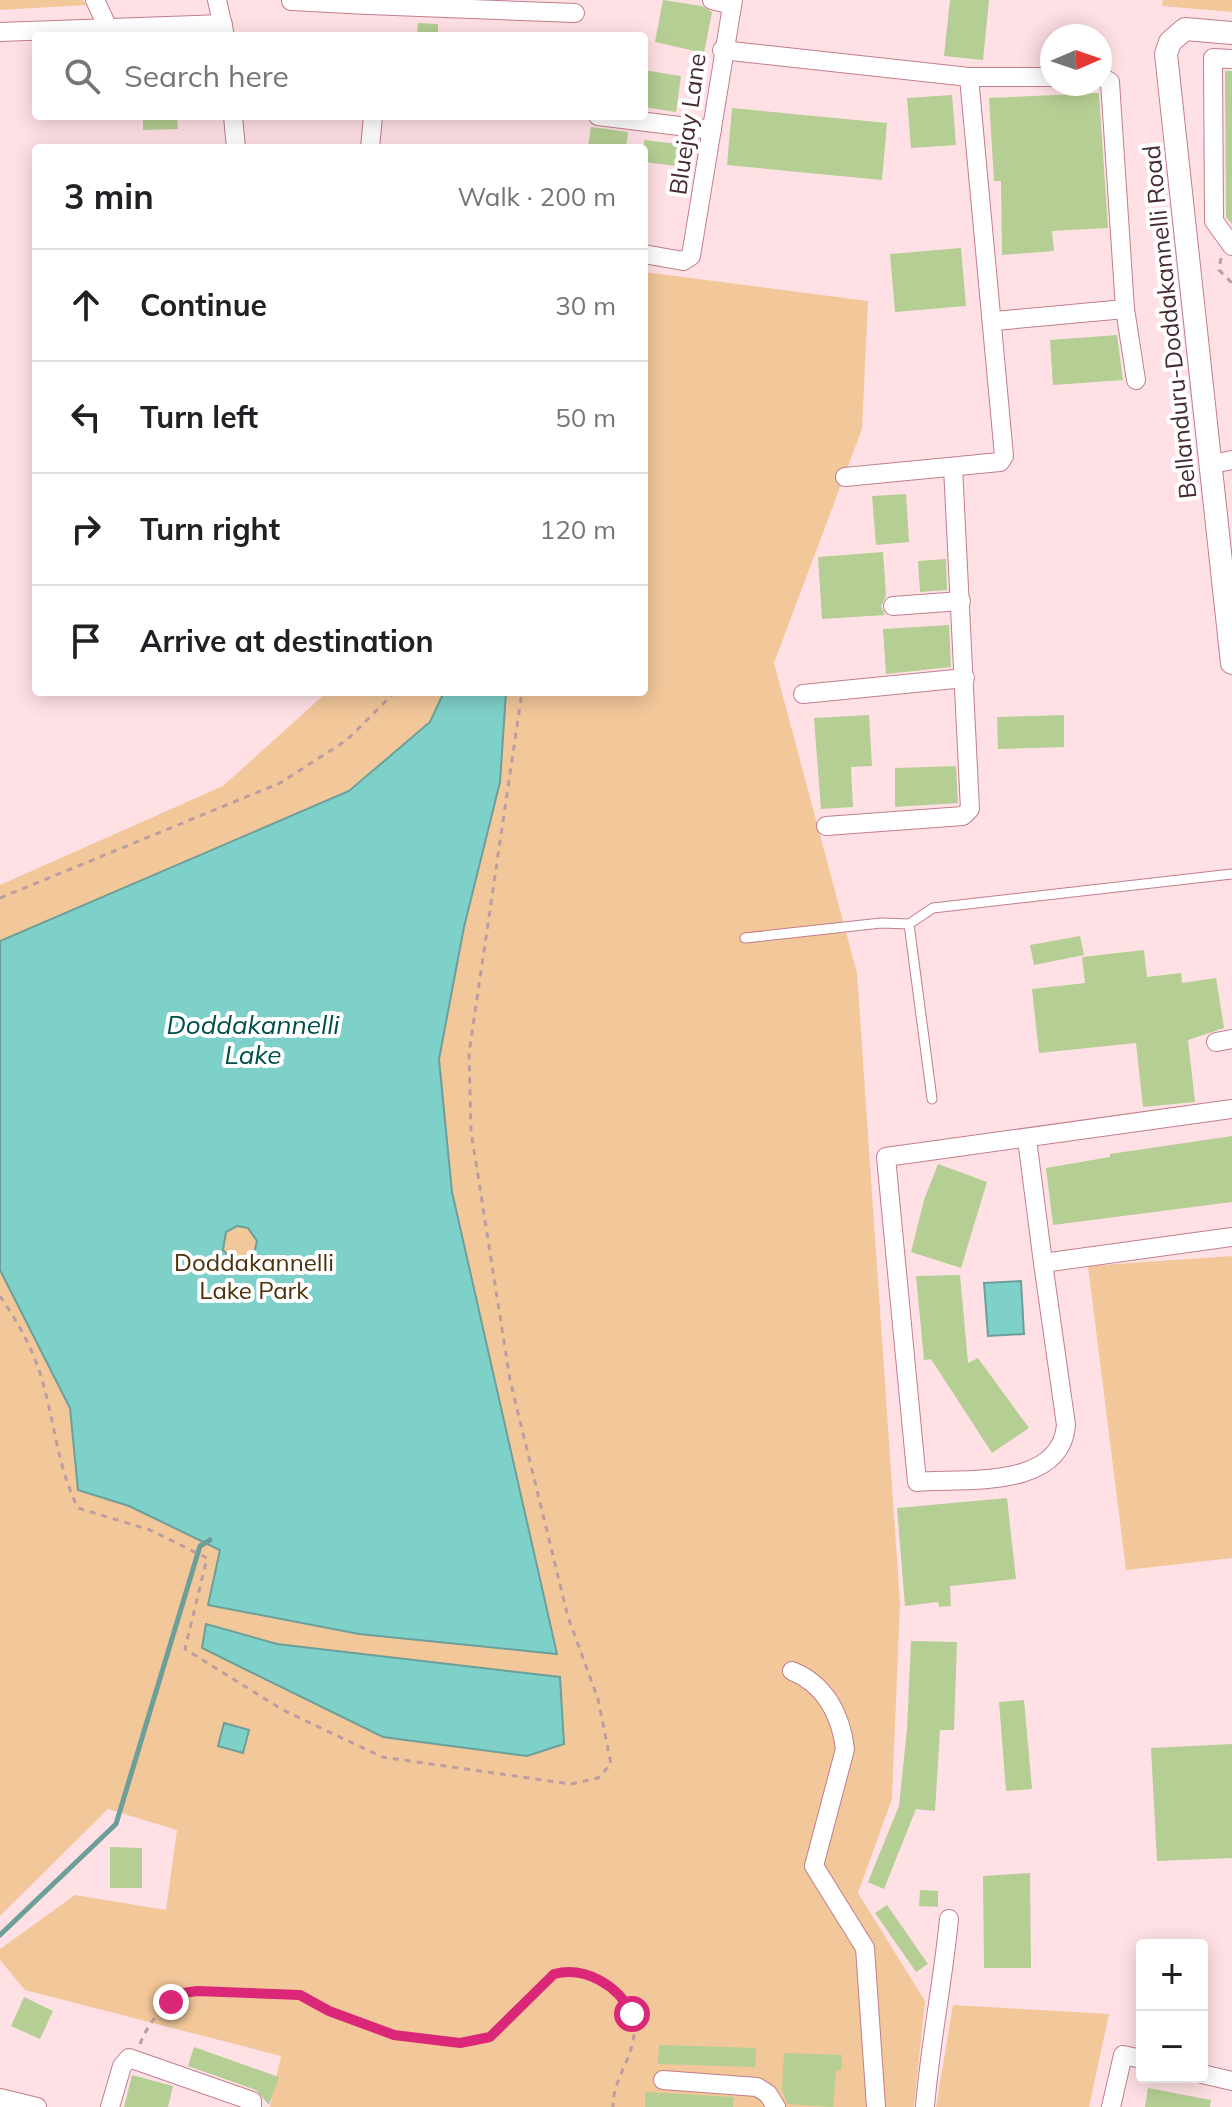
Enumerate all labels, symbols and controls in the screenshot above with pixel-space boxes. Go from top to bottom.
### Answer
north arrow [1040,24,1112,96]
search box [32,32,648,120]
street label: Bluejay Lane [662,51,712,197]
icon: search [60,54,104,98]
text: Search here [124,57,289,95]
street label: Bellanduru-Doddakannelli Road [1136,144,1202,500]
text: 3 min [64,175,154,218]
text: Walk · 200 m [457,180,616,213]
icon: ahead [64,283,108,327]
text: Continue [140,286,267,324]
text: 30 m [555,289,616,322]
icon: left [64,395,108,439]
text: Turn left [140,398,258,436]
text: 50 m [555,401,616,434]
icon: right [64,507,108,551]
text: Turn right [140,510,280,548]
text: 120 m [540,513,616,546]
icon: arrive [64,619,108,663]
text: Arrive at destination [140,622,434,660]
water label: Doddakannelli Lake [166,1008,340,1071]
park label: Doddakannelli Lake Park [174,1247,334,1305]
map controls [1136,1939,1208,2083]
button: + [1136,1939,1208,2011]
route end [153,1984,189,2020]
route start [614,1996,650,2032]
button: − [1136,2011,1208,2083]

